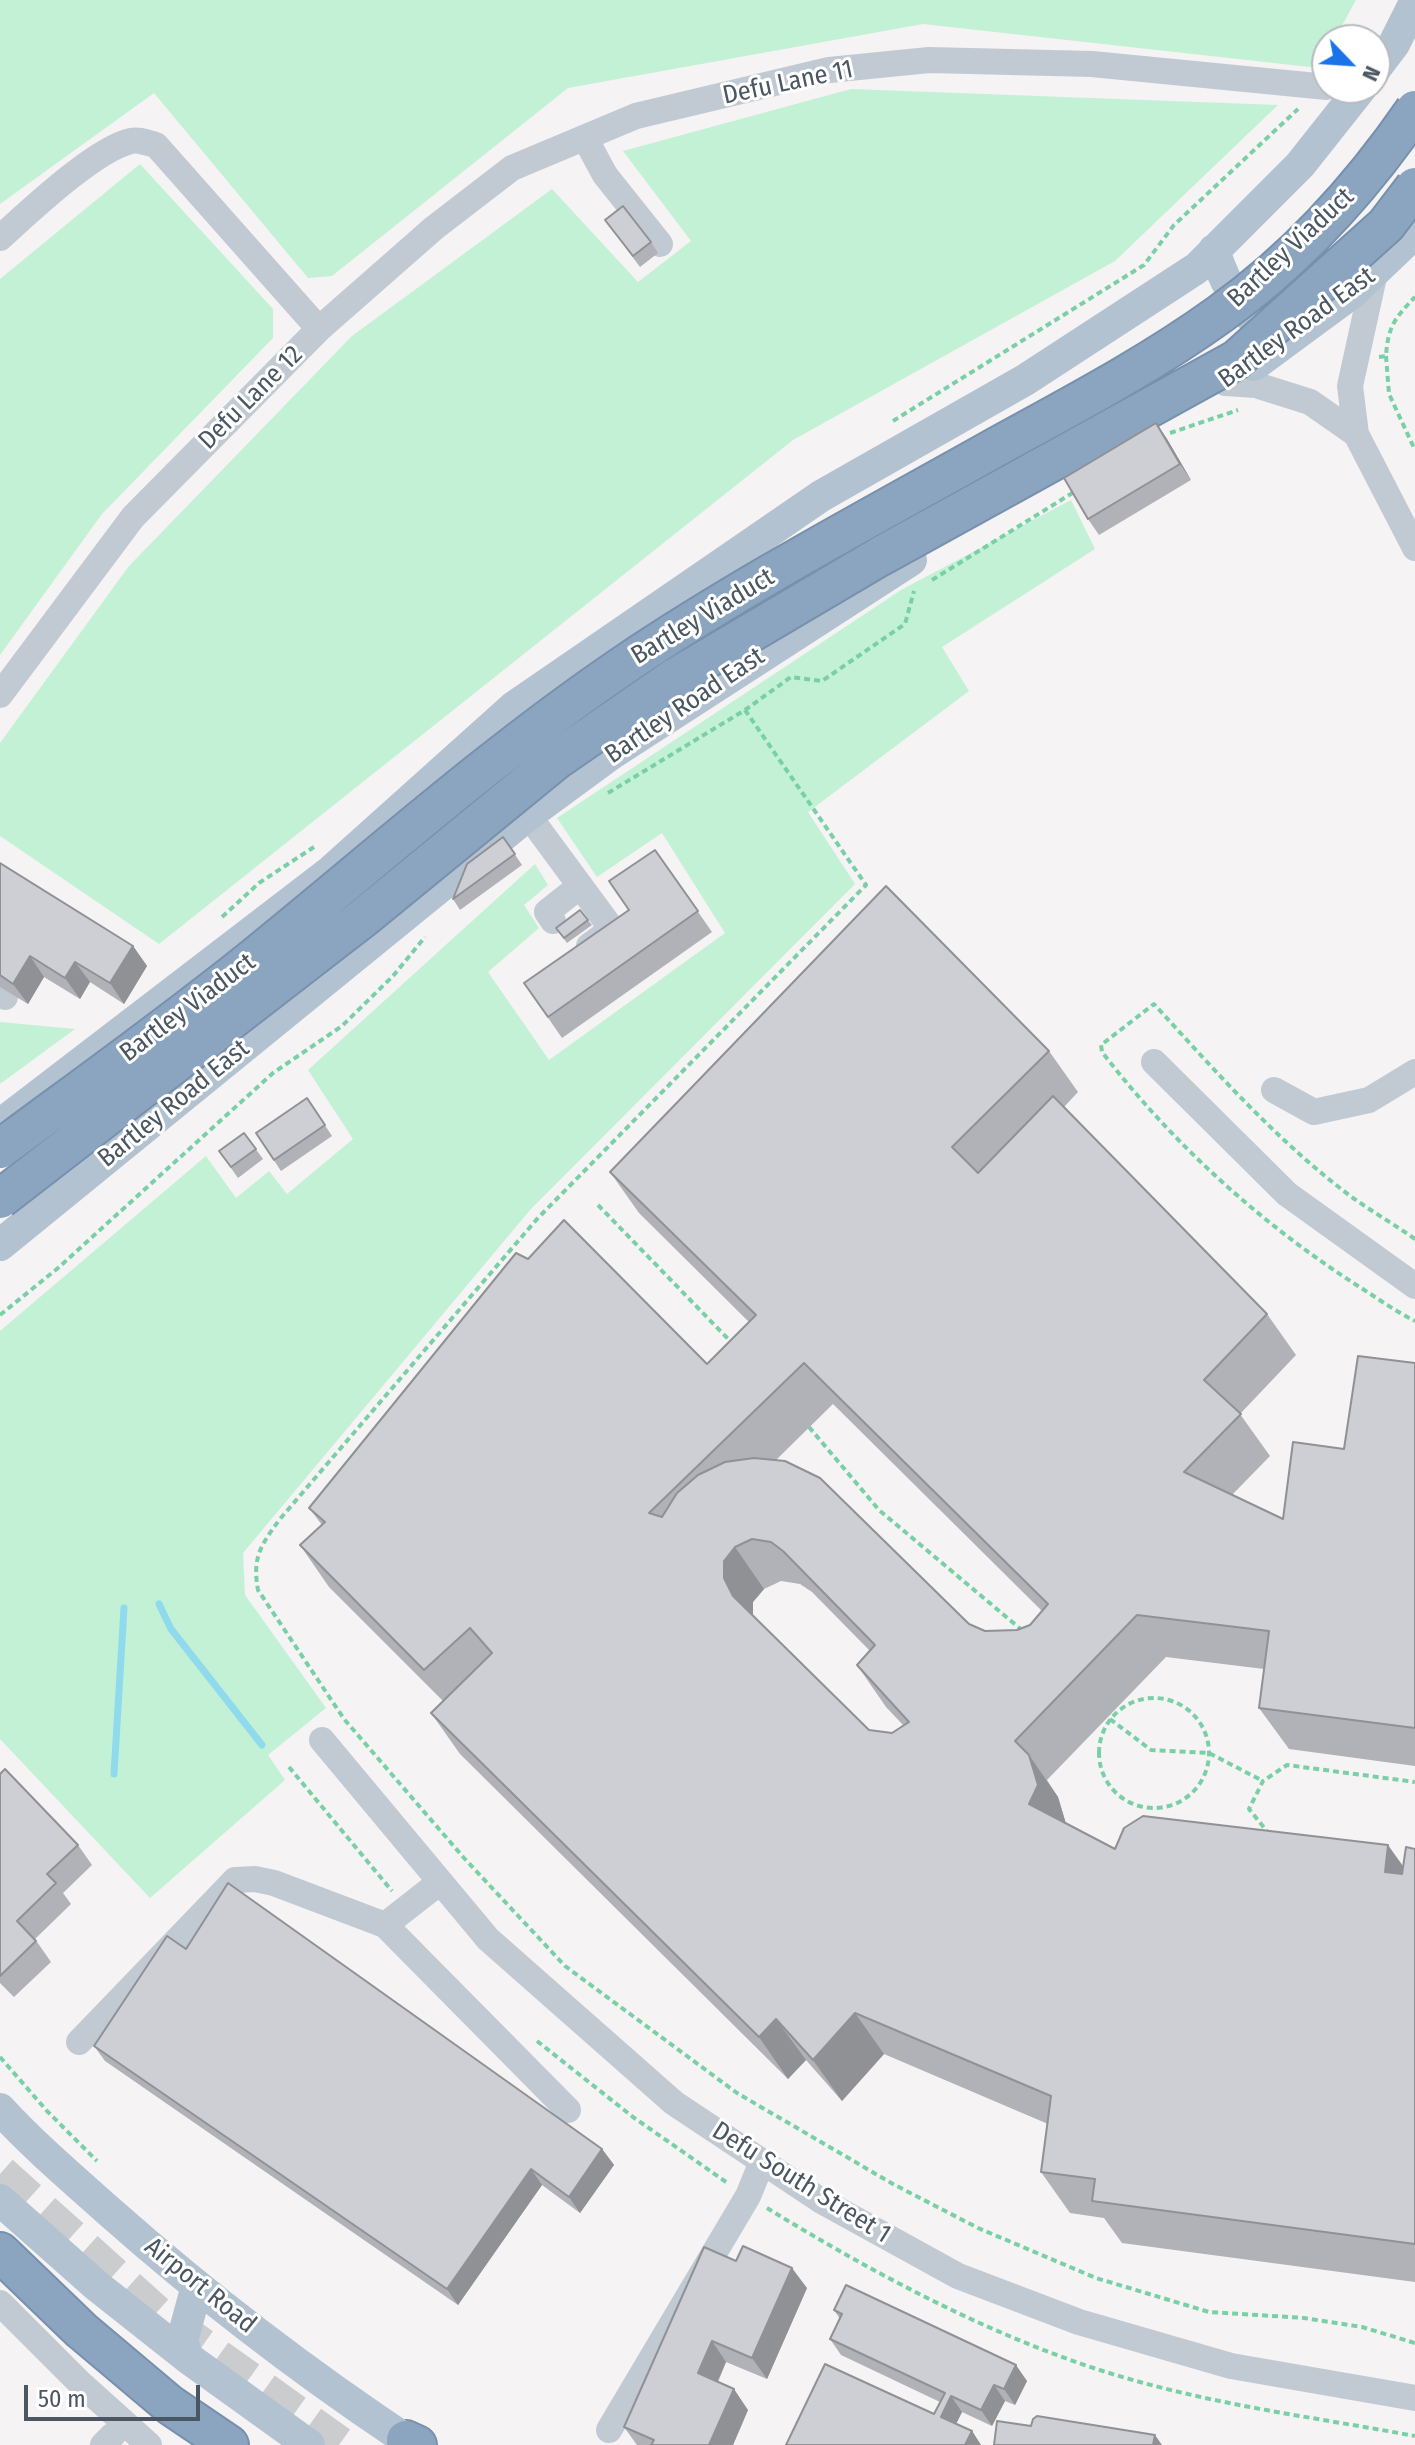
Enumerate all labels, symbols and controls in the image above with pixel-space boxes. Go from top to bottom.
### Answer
north arrow [1311,24,1391,104]
street label: Defu Lane 11 [720,54,856,112]
text: N [1356,62,1386,85]
street label: Bartley Viaduct [1221,182,1361,314]
street label: Bartley Road East [1213,261,1381,395]
street label: Defu Lane 12 [193,340,309,456]
street label: Bartley Viaduct [626,562,780,672]
street label: Bartley Road East [599,641,771,771]
street label: Bartley Viaduct [114,947,262,1069]
street label: Bartley Road East [92,1034,256,1174]
street label: Defu South Street 1 [706,2116,896,2250]
street label: Airport Road [138,2232,262,2340]
scale bar [28,2369,204,2419]
text: 50 m [38,2385,86,2413]

